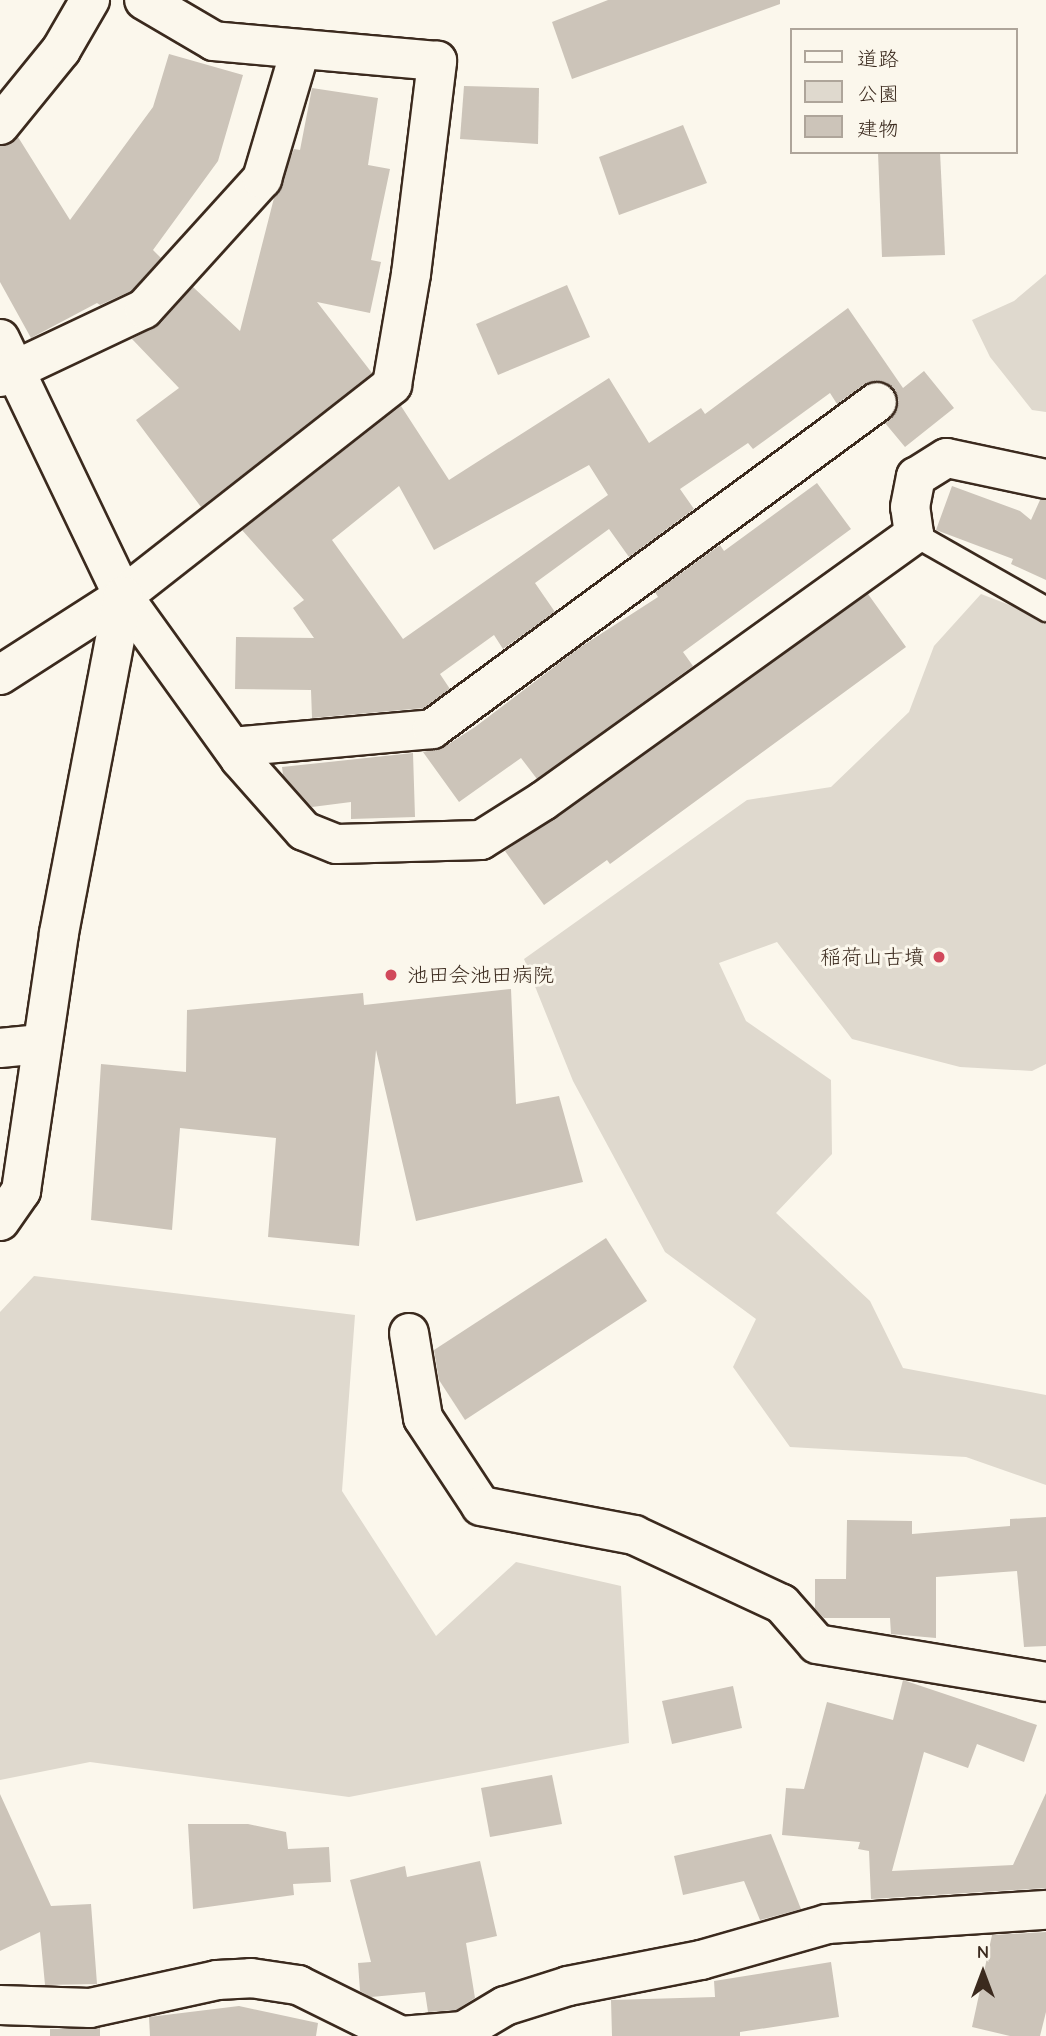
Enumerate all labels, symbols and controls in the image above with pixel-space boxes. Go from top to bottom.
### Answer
legend [790,28,1018,154]
text: 道路 [857,47,899,71]
text: 公園 [857,82,899,106]
text: 建物 [857,117,899,141]
place label: 稲荷山古墳 [820,944,925,970]
marker: 稲荷山古墳 [931,949,947,965]
place label: 池田会池田病院 [407,962,554,988]
marker: 池田会池田病院 [381,965,401,985]
north arrow [948,1938,1018,2008]
text: N [977,1941,989,1963]

